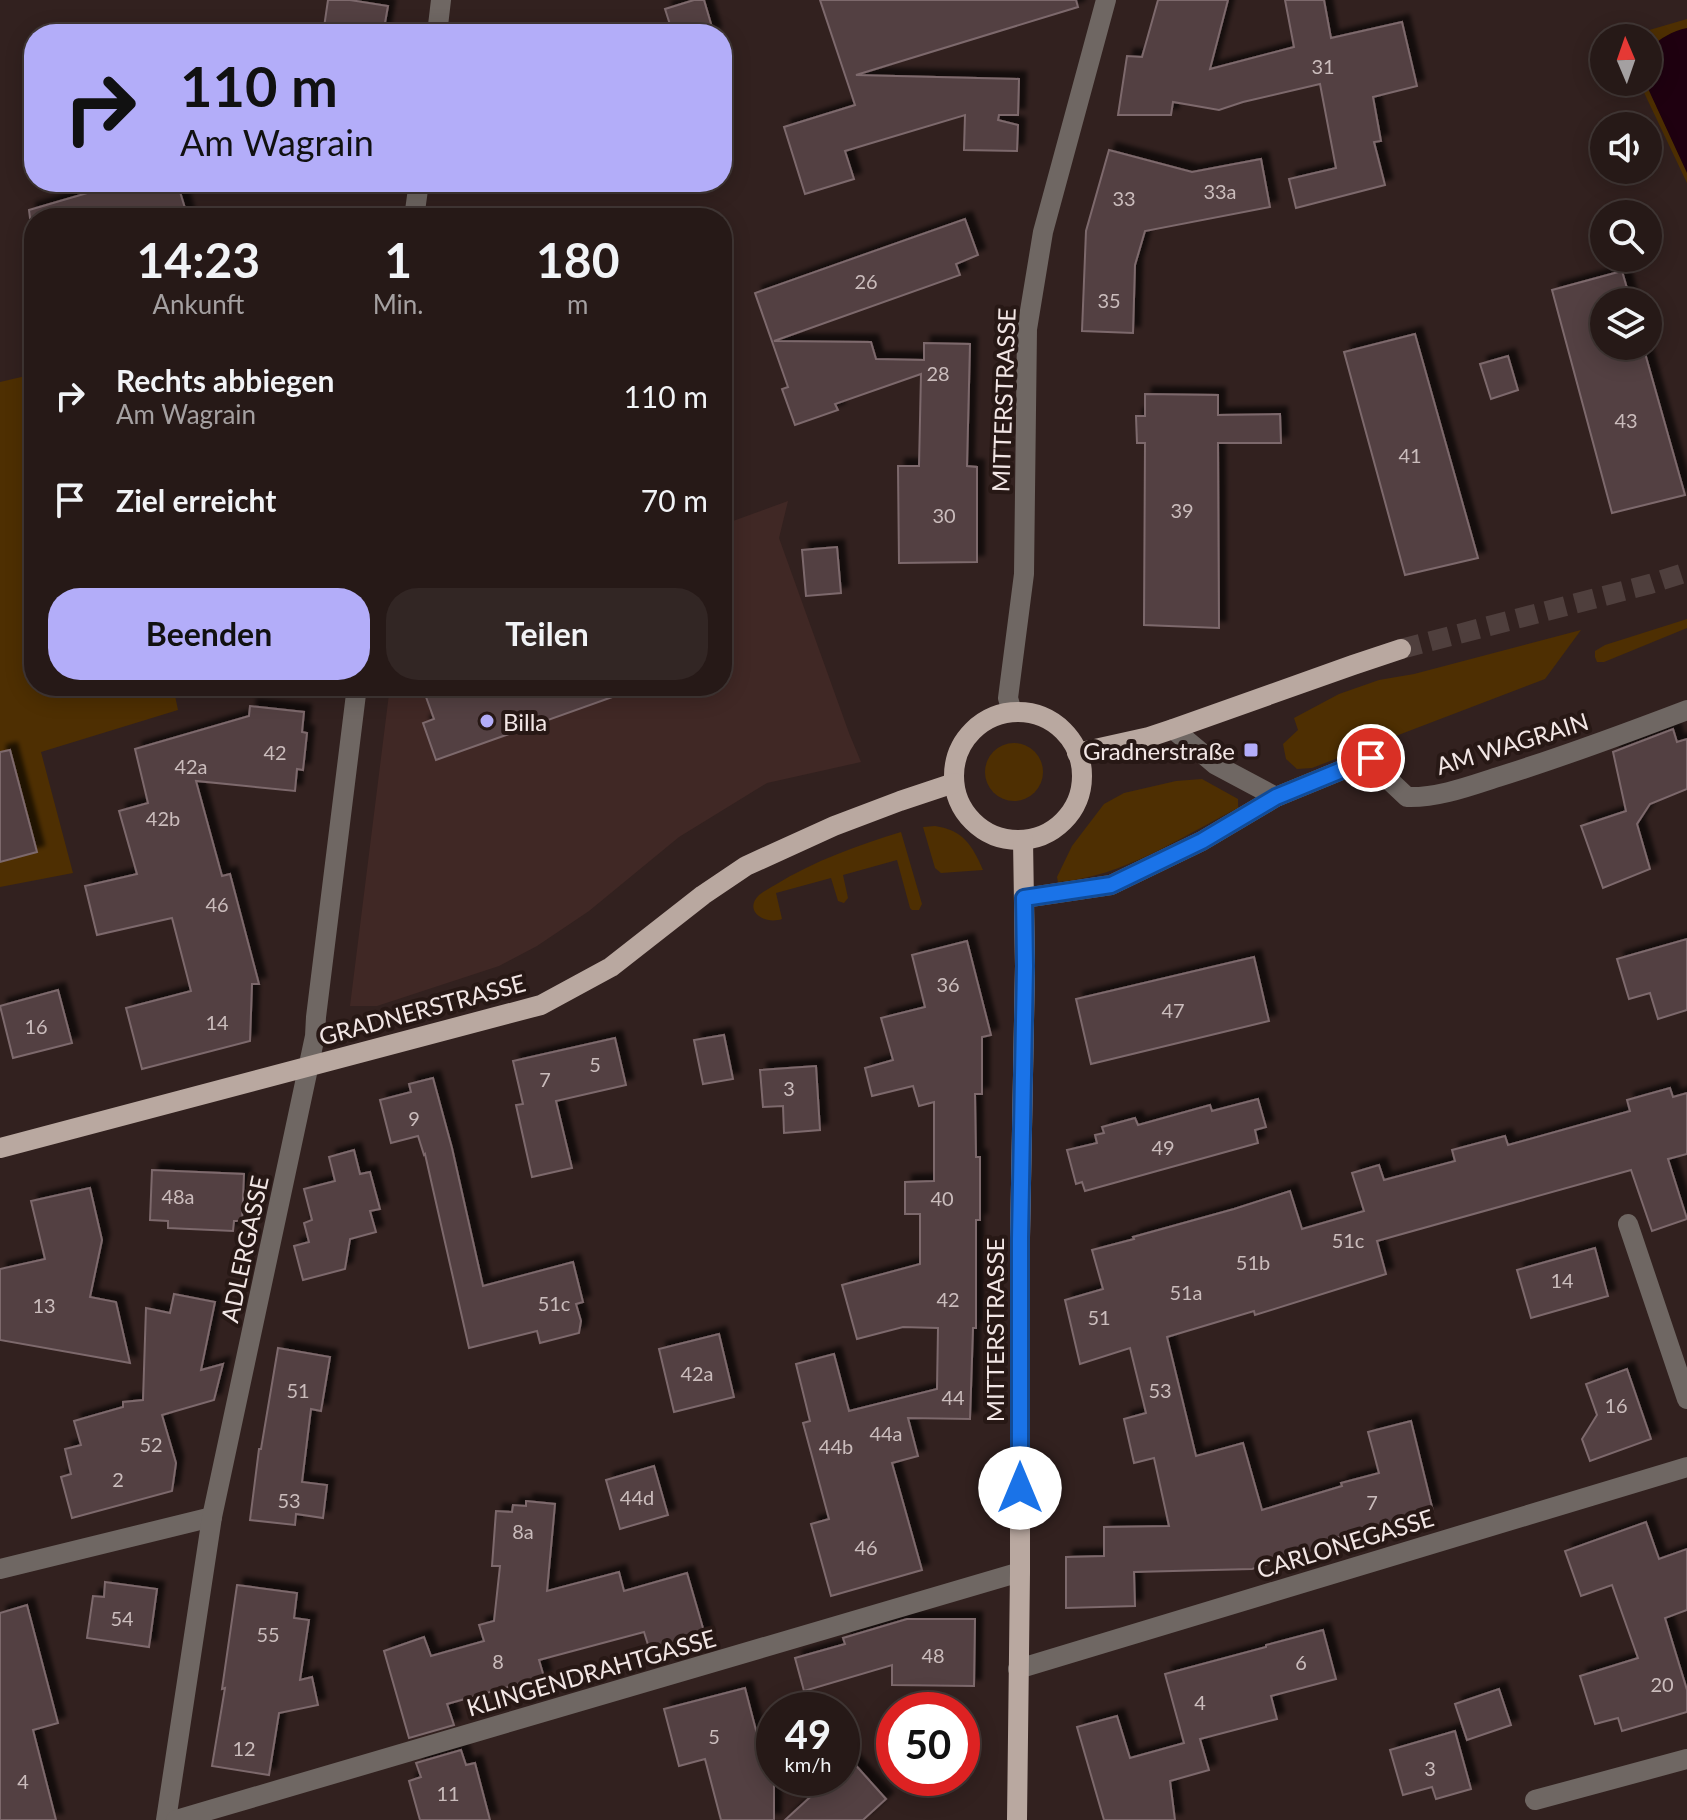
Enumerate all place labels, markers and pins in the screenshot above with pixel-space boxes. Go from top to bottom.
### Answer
place label: Billa [503,707,547,736]
marker: Billa [478,712,496,730]
pin [1337,724,1405,792]
place label: Gradnerstraße [1083,736,1235,765]
marker: Gradnerstraße [1242,741,1260,759]

